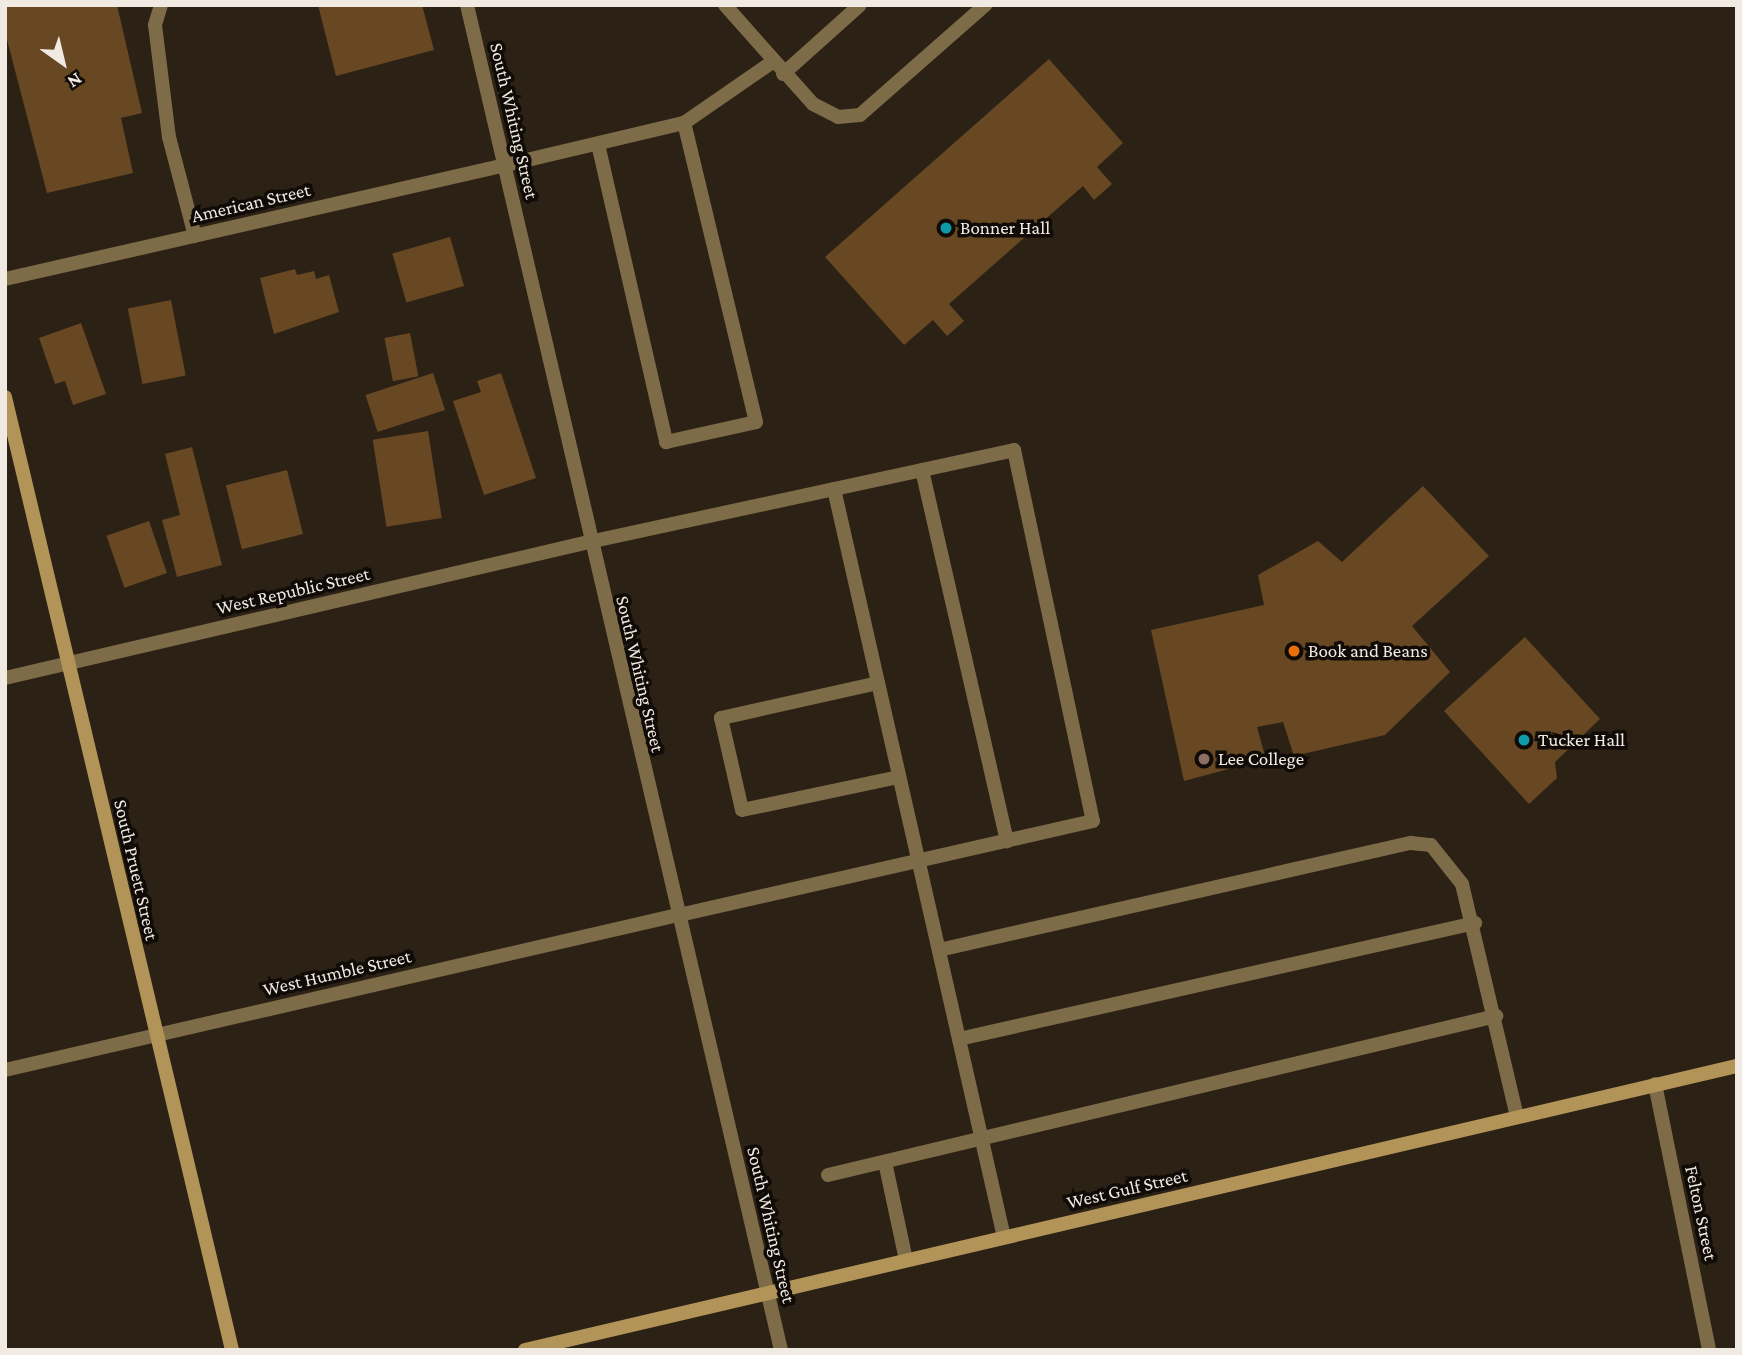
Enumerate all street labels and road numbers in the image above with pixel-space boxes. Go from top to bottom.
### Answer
street label: South Whiting Street [485,41,543,201]
street label: American Street [189,178,313,228]
street label: West Republic Street [214,562,372,620]
street label: South Whiting Street [611,594,669,754]
street label: South Pruett Street [109,797,163,943]
street label: West Humble Street [261,945,413,1001]
street label: South Whiting Street [742,1145,800,1305]
street label: West Gulf Street [1064,1164,1190,1214]
street label: Felton Street [1680,1164,1722,1262]

